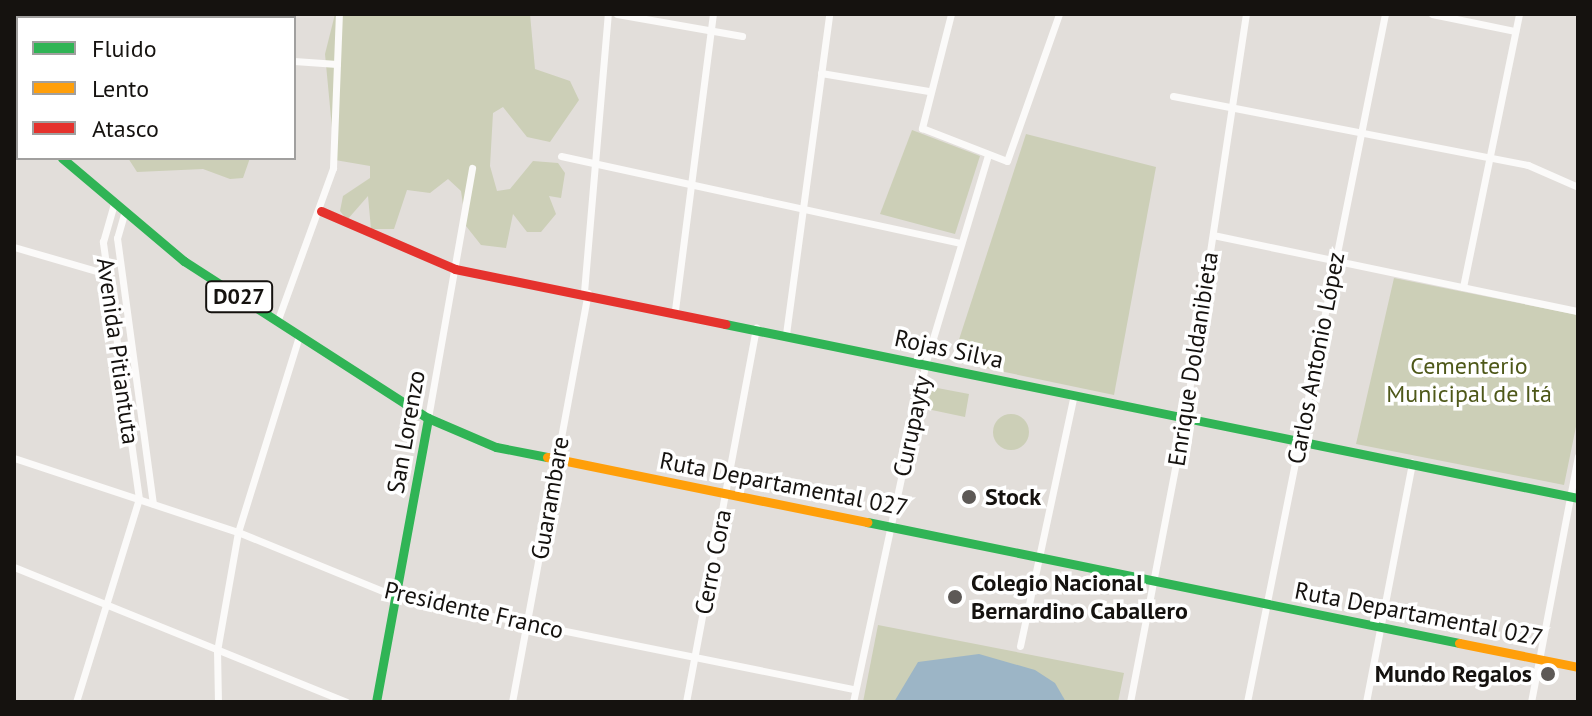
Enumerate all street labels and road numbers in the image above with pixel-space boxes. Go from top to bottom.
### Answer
street label: Carlos Antonio López [1281,249,1351,467]
street label: Enrique Doldanibieta [1162,250,1224,468]
street label: Avenida Pitiantuta [91,256,145,446]
road number: D027 [205,279,273,315]
street label: Rojas Silva [892,323,1006,375]
street label: San Lorenzo [381,368,431,496]
street label: Curupayty [887,373,937,479]
street label: Guarambare [525,434,575,562]
street label: Ruta Departamental 027 [657,446,911,522]
street label: Cerro Cora [689,507,737,617]
street label: Presidente Franco [382,575,566,645]
street label: Ruta Departamental 027 [1292,576,1546,652]

